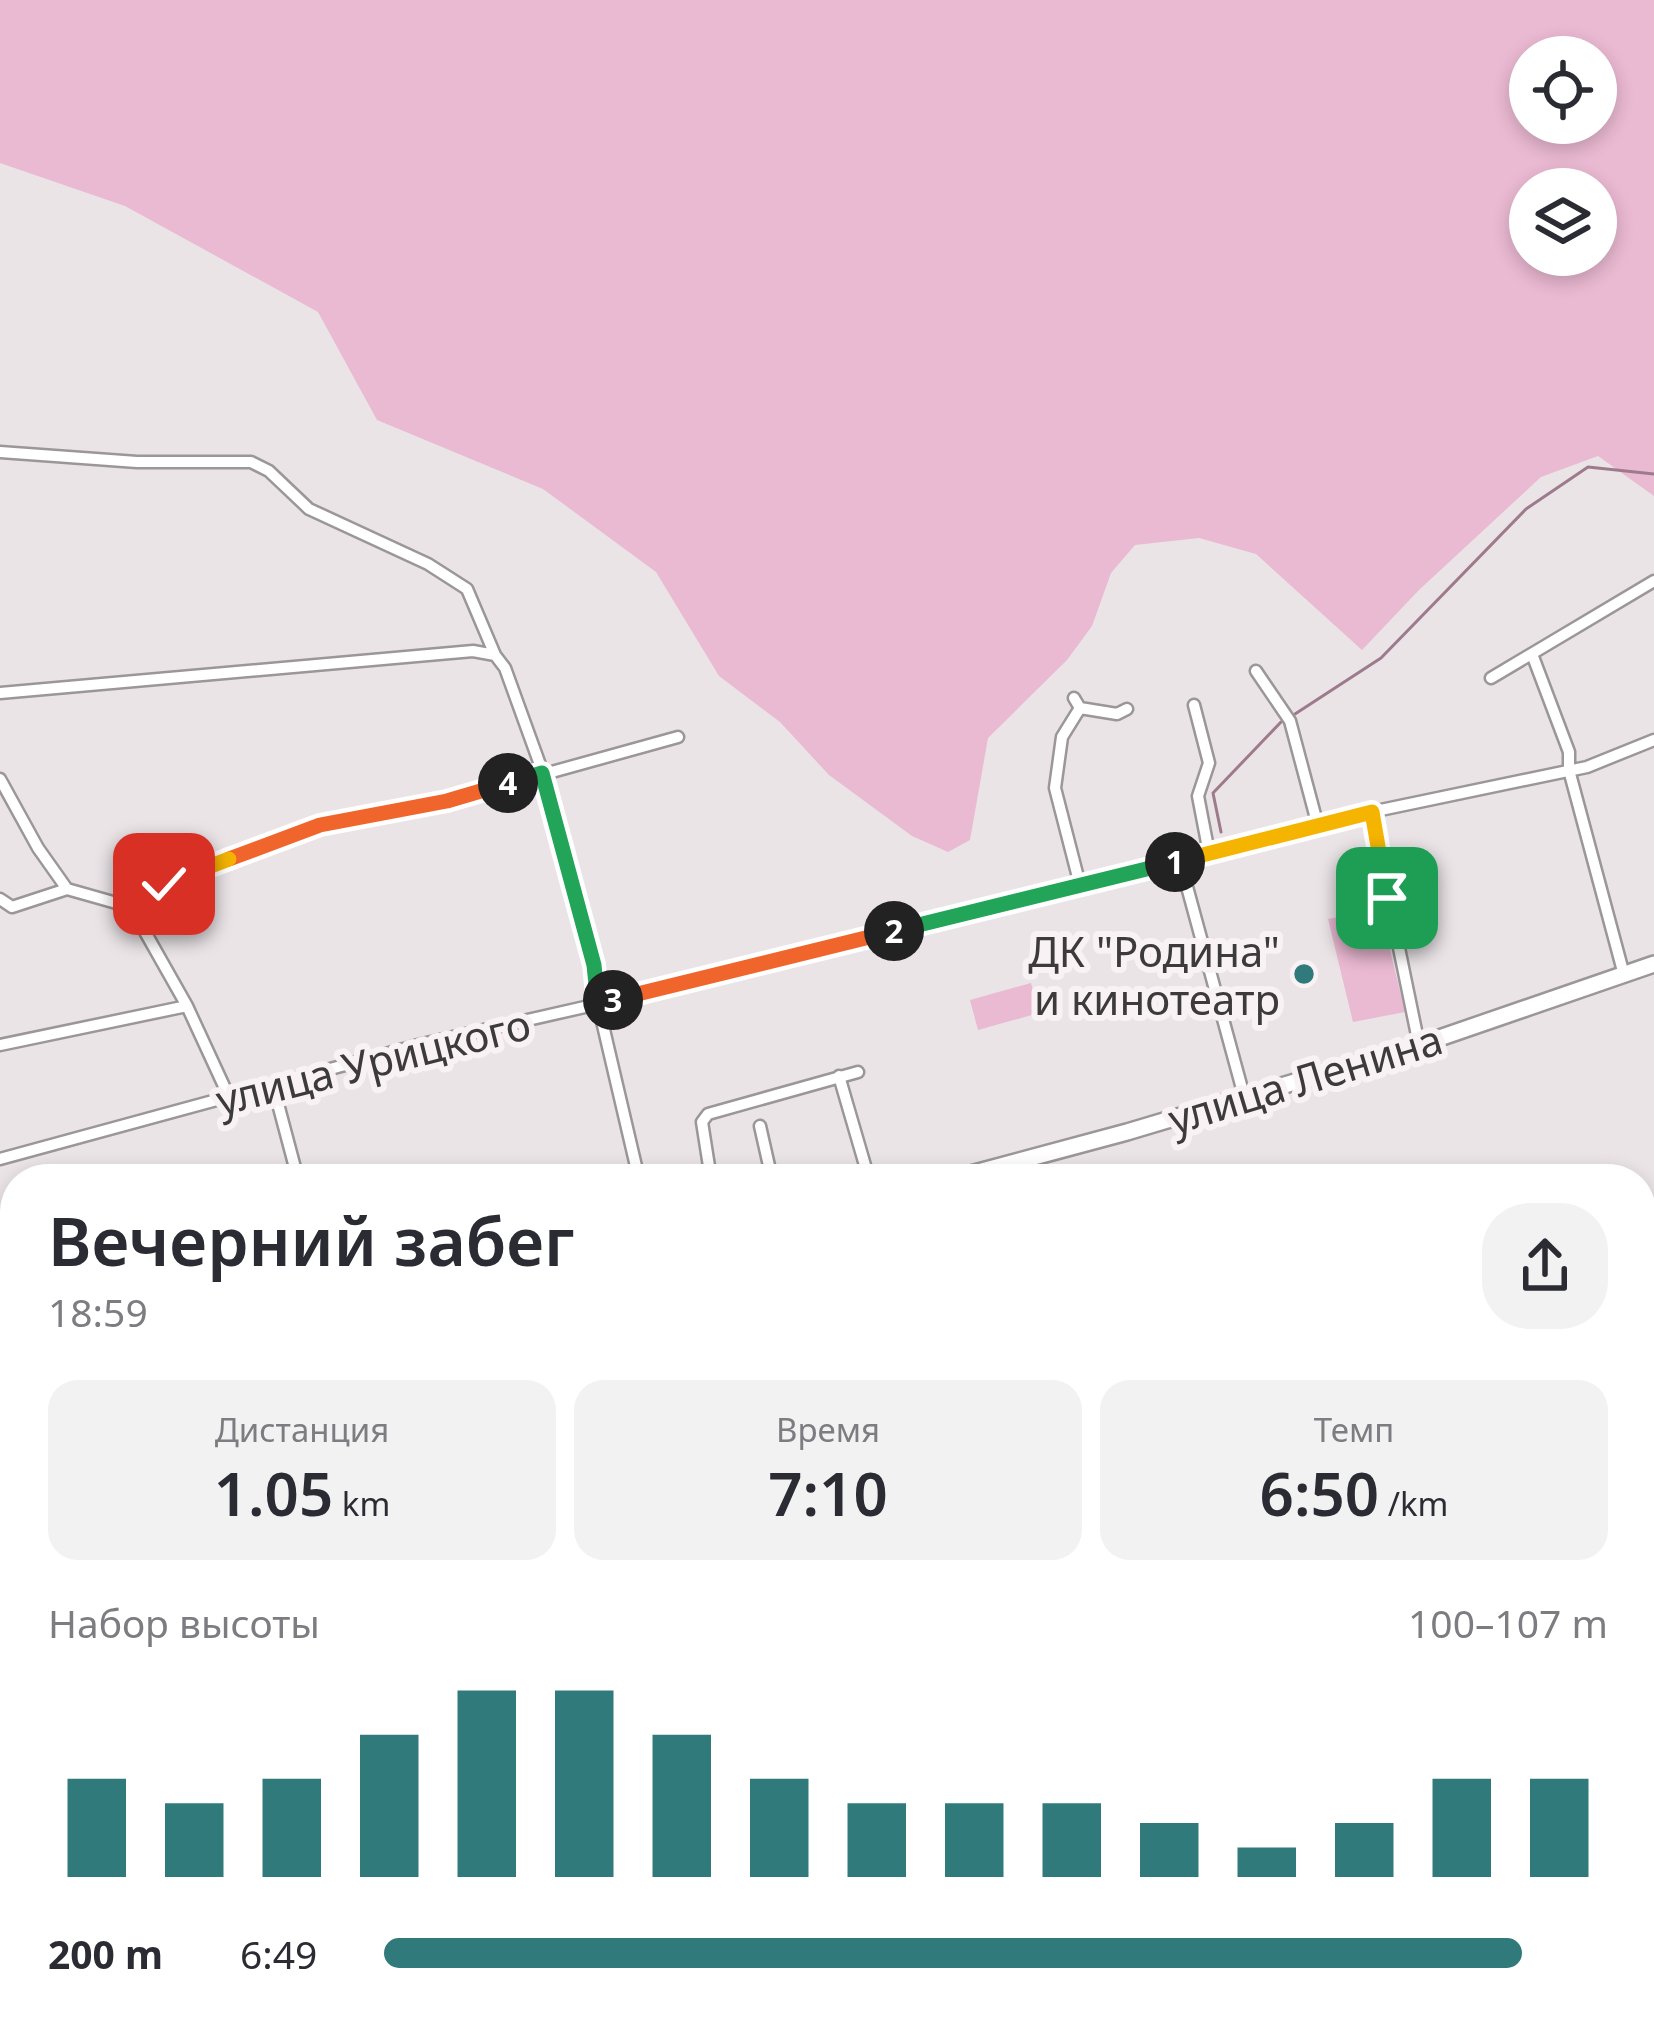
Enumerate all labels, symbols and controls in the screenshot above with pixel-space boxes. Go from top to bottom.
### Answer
map controls [1509,36,1617,276]
button: locate [1509,36,1617,144]
button: layers [1509,168,1617,276]
pin: 4 [478,753,538,813]
text: 4 [499,760,517,805]
pin: 1 [1145,832,1205,892]
pin [113,833,215,935]
text: 1 [1166,839,1184,884]
pin [1336,847,1438,949]
icon: check [131,851,197,917]
icon: arrive [1354,865,1420,931]
pin: 2 [864,901,924,961]
text: 2 [885,908,903,953]
place label: ДК "Родина" и кинотеатр [1028,922,1280,1027]
marker: ДК "Родина" и кинотеатр [1291,961,1317,987]
pin: 3 [583,970,643,1030]
text: 3 [604,977,622,1022]
street label: улица Урицкого [210,994,536,1128]
street label: улица Ленина [1161,1009,1449,1147]
text: Вечерний забег [48,1195,574,1285]
button: share [1482,1203,1608,1329]
text: 18:59 [48,1285,148,1338]
text: Дистанция [215,1407,389,1452]
text: Время [776,1407,880,1452]
text: Темп [1314,1407,1394,1452]
text: 1.05 [214,1452,333,1534]
text: 7:10 [768,1452,888,1534]
text: 6:50 [1260,1452,1379,1534]
text: km [333,1481,390,1526]
text: /km [1379,1481,1448,1526]
text: Набор высоты [48,1596,320,1649]
text: 100–107 m [1408,1596,1608,1649]
text: 200 m [48,1927,163,1980]
text: 6:49 [240,1927,317,1980]

